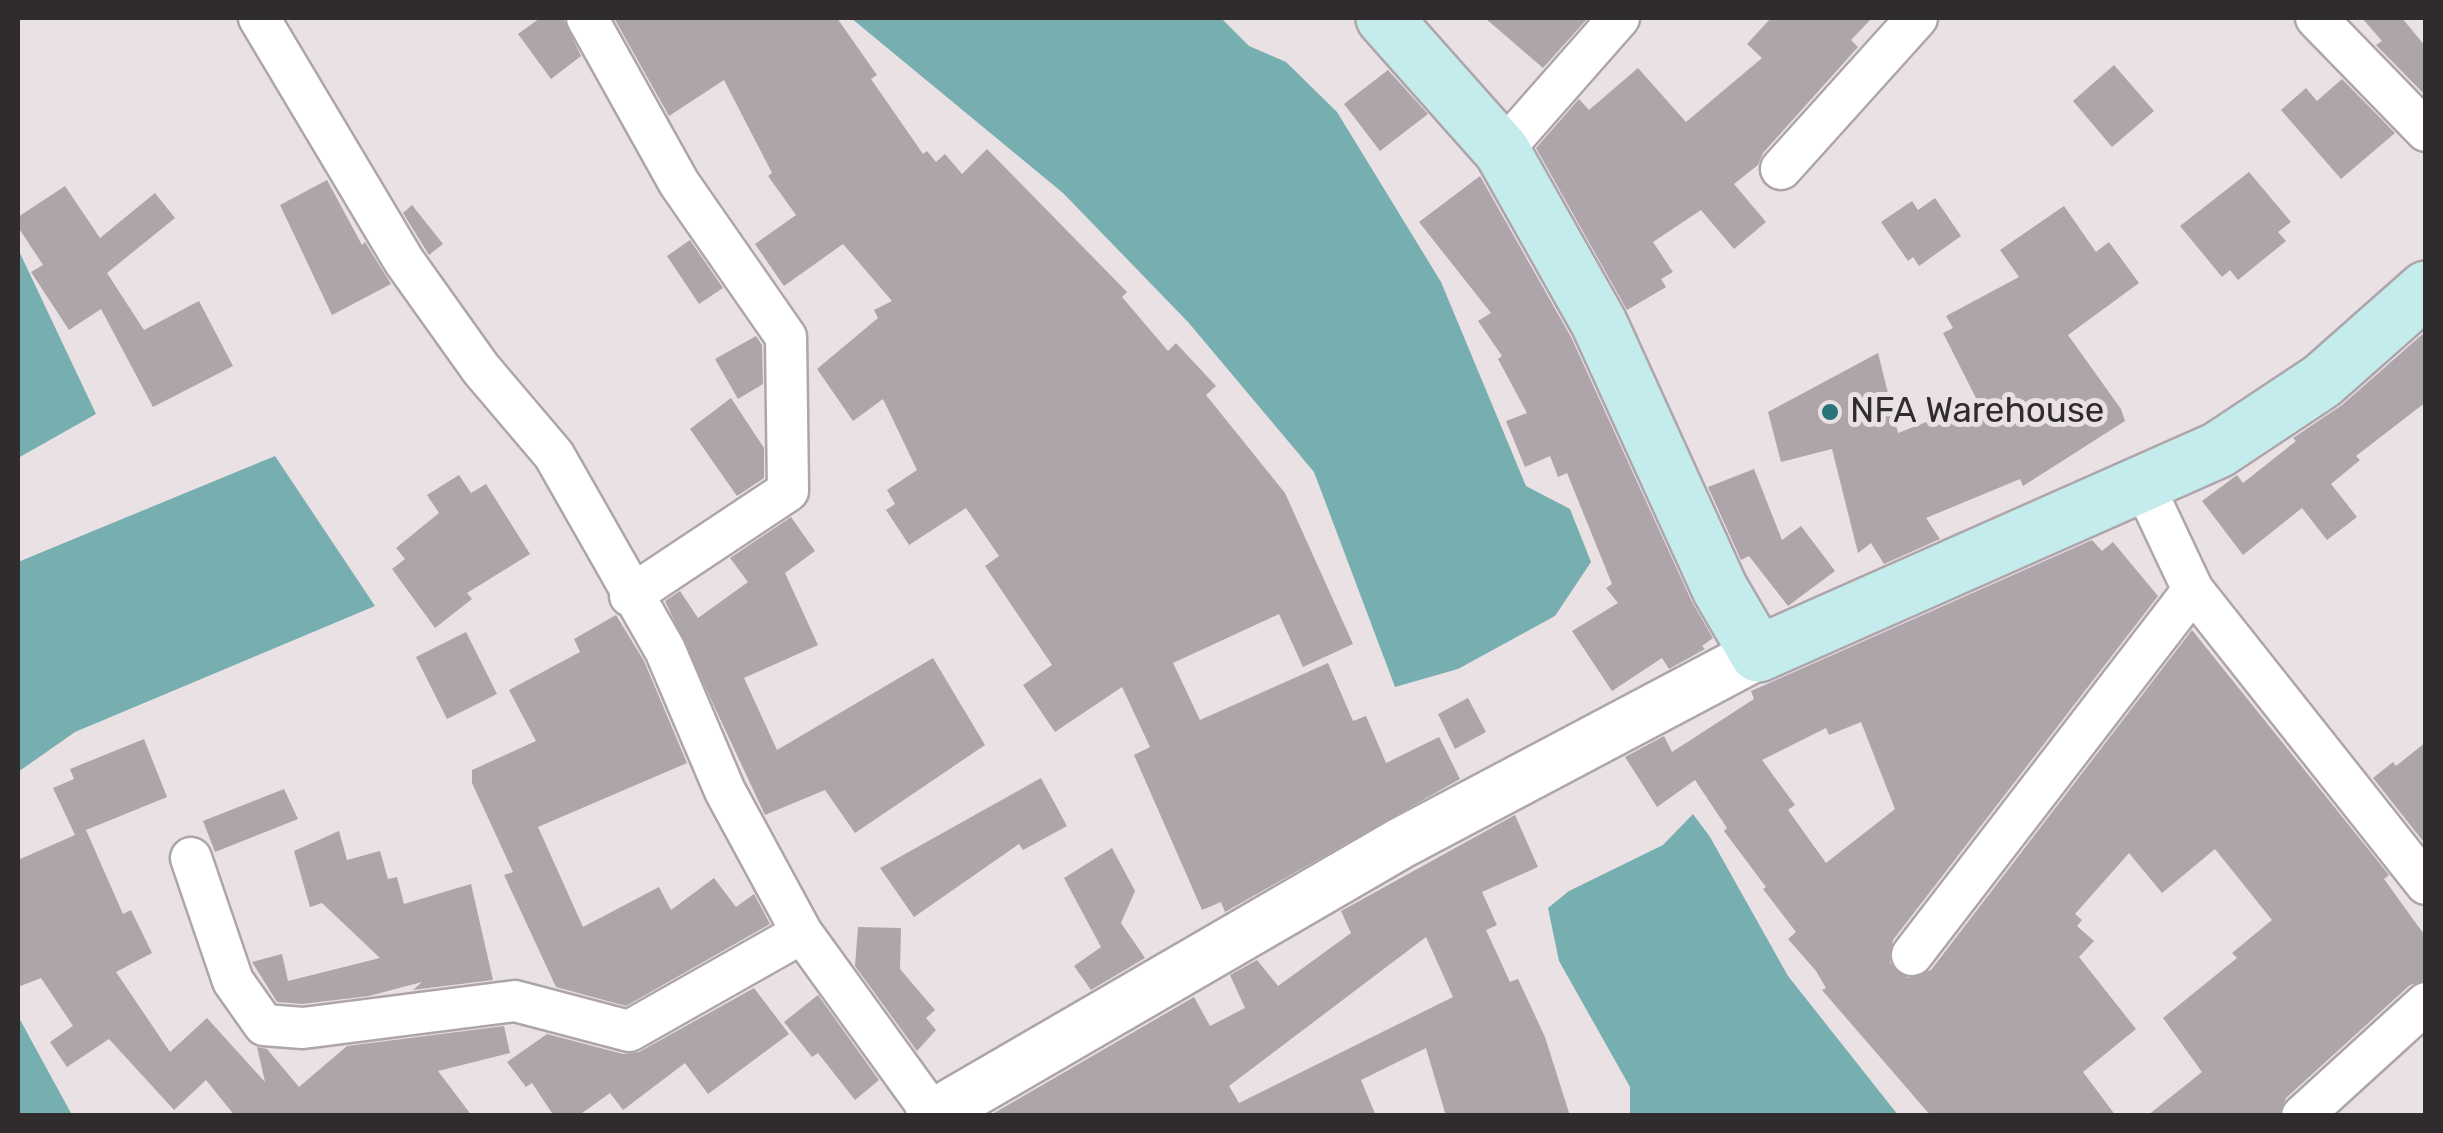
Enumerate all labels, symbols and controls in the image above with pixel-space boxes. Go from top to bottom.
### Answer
place label: NFA Warehouse [1850,391,2104,433]
marker: NFA Warehouse [1819,401,1841,423]

